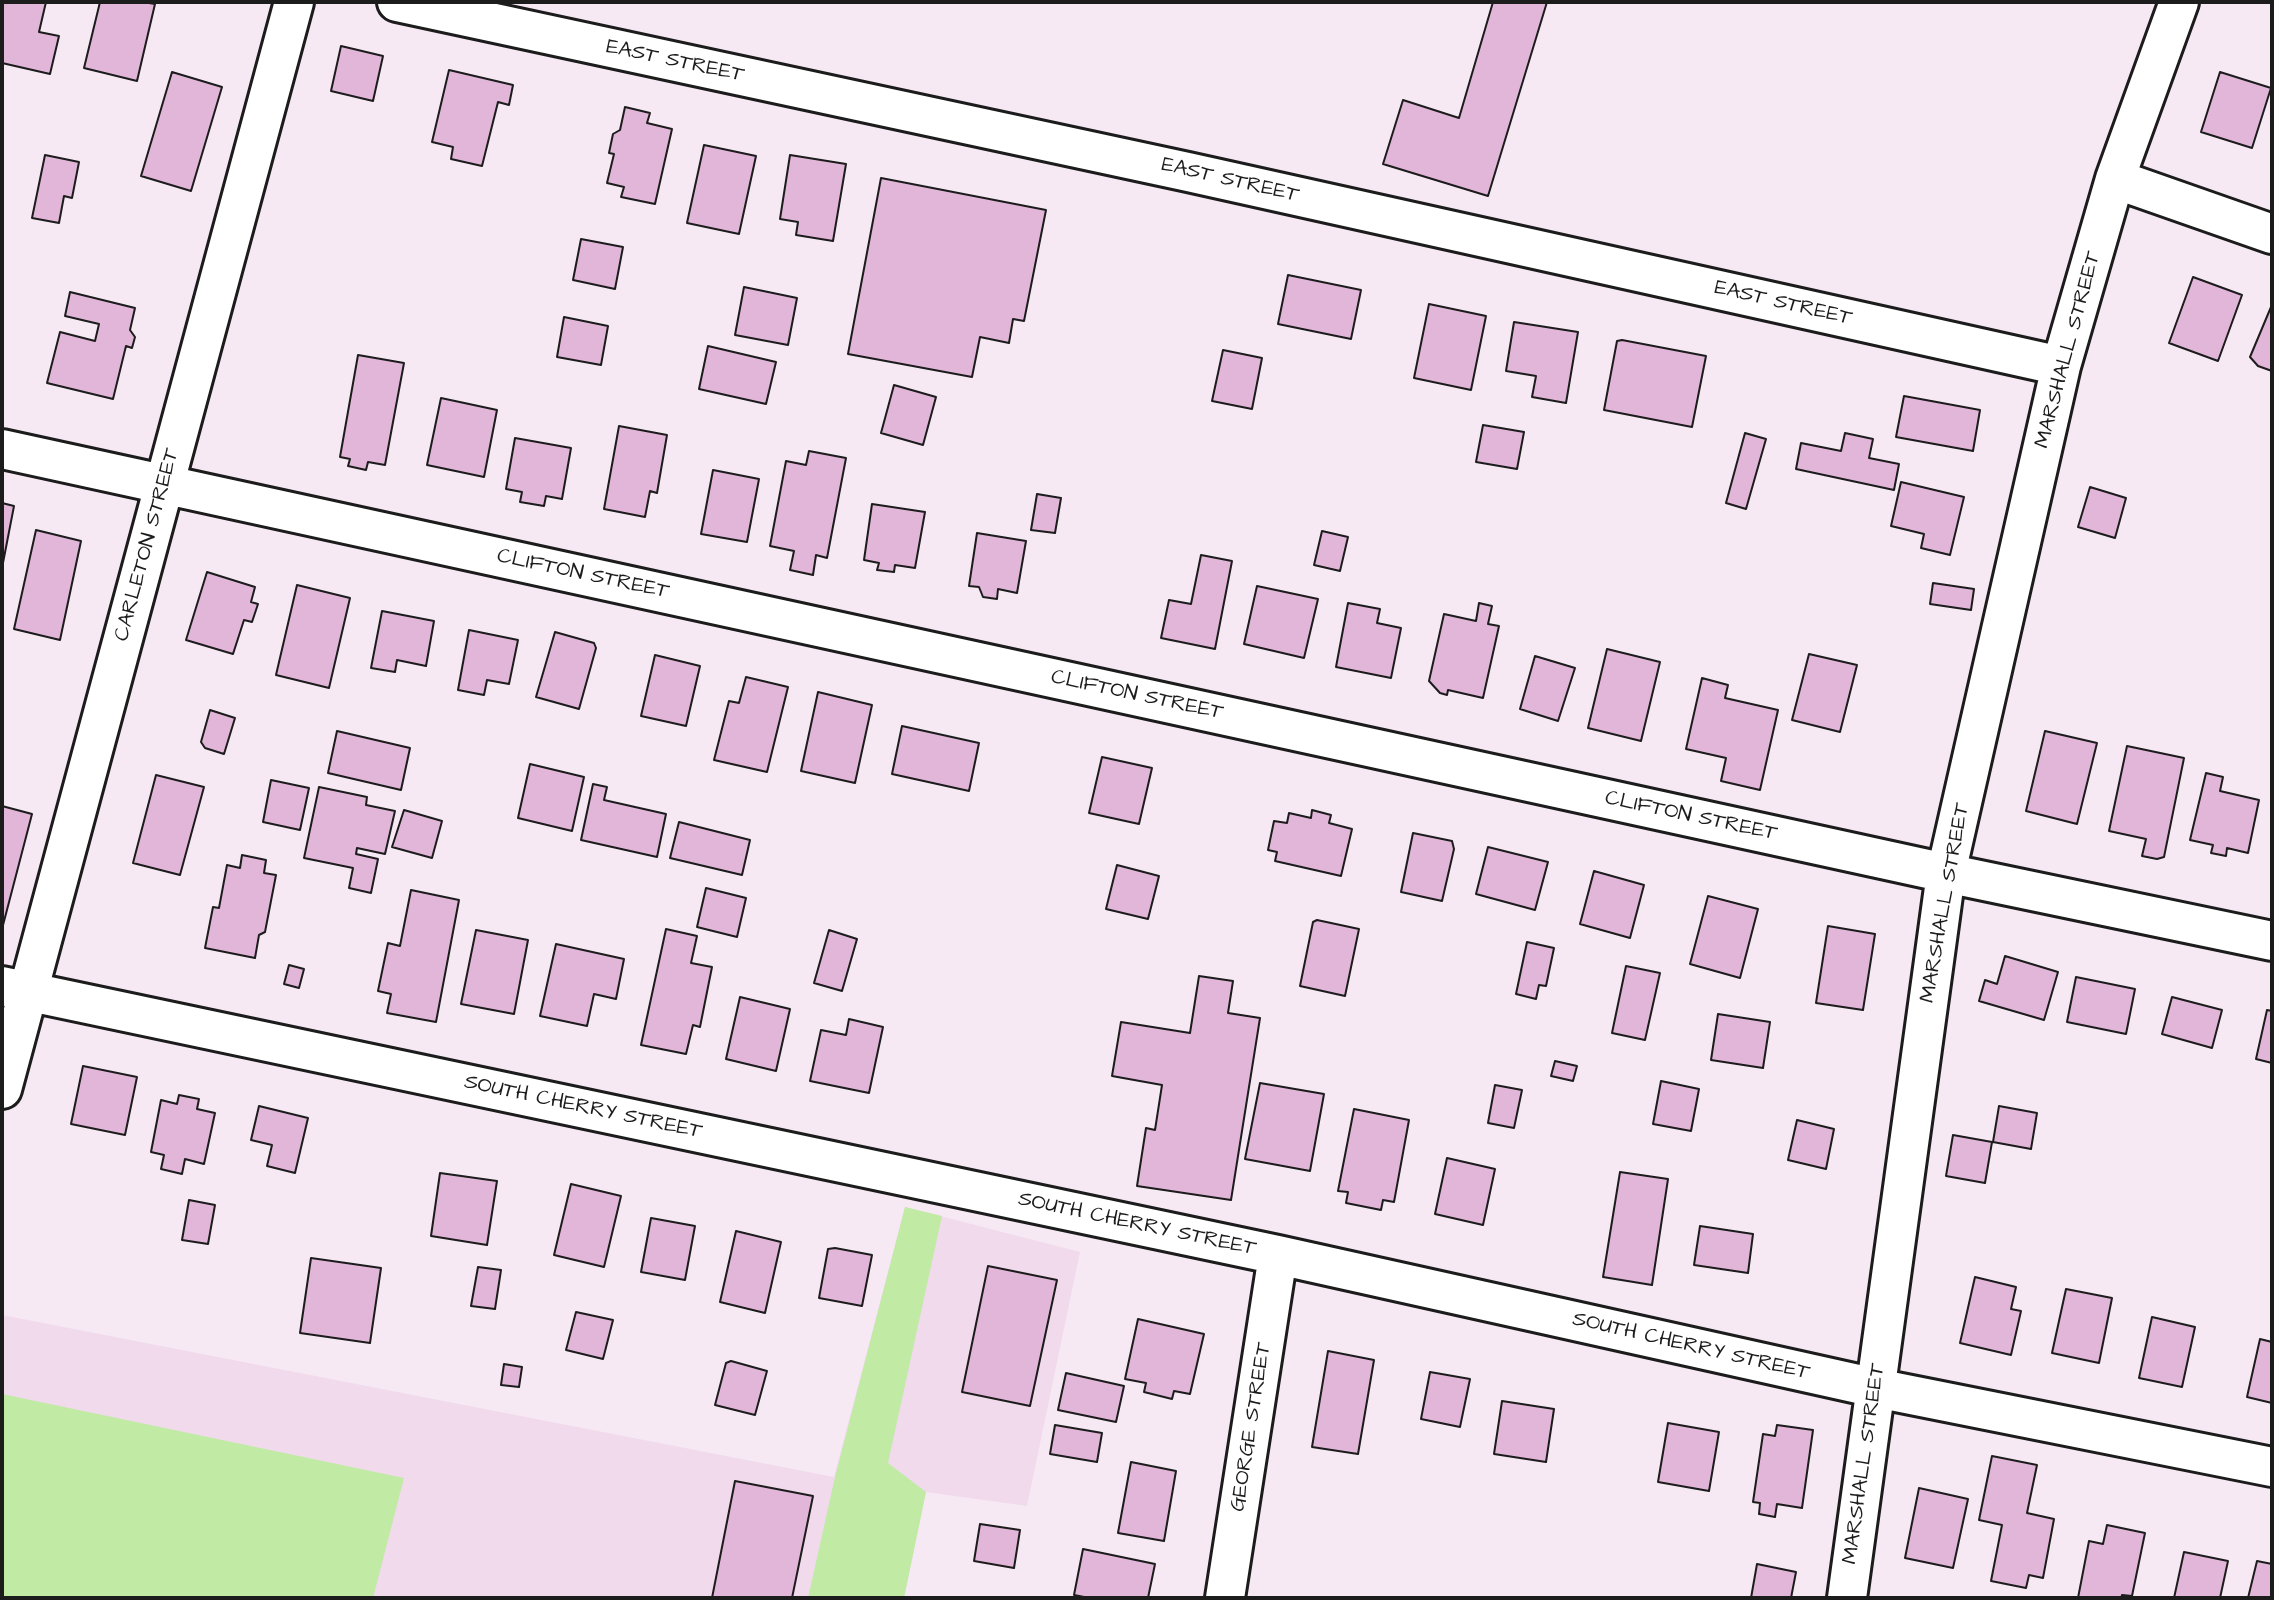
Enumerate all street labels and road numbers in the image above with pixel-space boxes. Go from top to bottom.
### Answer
street label: EAST STREET [604,35,746,89]
street label: EAST STREET [1159,153,1301,209]
street label: MARSHALL STREET [2031,249,2107,451]
street label: EAST STREET [1712,276,1854,332]
street label: CARLETON STREET [110,446,186,644]
street label: CLIFTON STREET [495,544,671,606]
street label: CLIFTON STREET [1049,665,1225,727]
street label: CLIFTON STREET [1603,786,1779,848]
street label: MARSHALL STREET [1916,801,1976,1005]
street label: SOUTH CHERRY STREET [462,1070,704,1146]
street label: SOUTH CHERRY STREET [1016,1187,1258,1263]
street label: SOUTH CHERRY STREET [1570,1307,1812,1387]
street label: GEORGE STREET [1226,1341,1278,1513]
street label: MARSHALL STREET [1838,1362,1892,1566]

